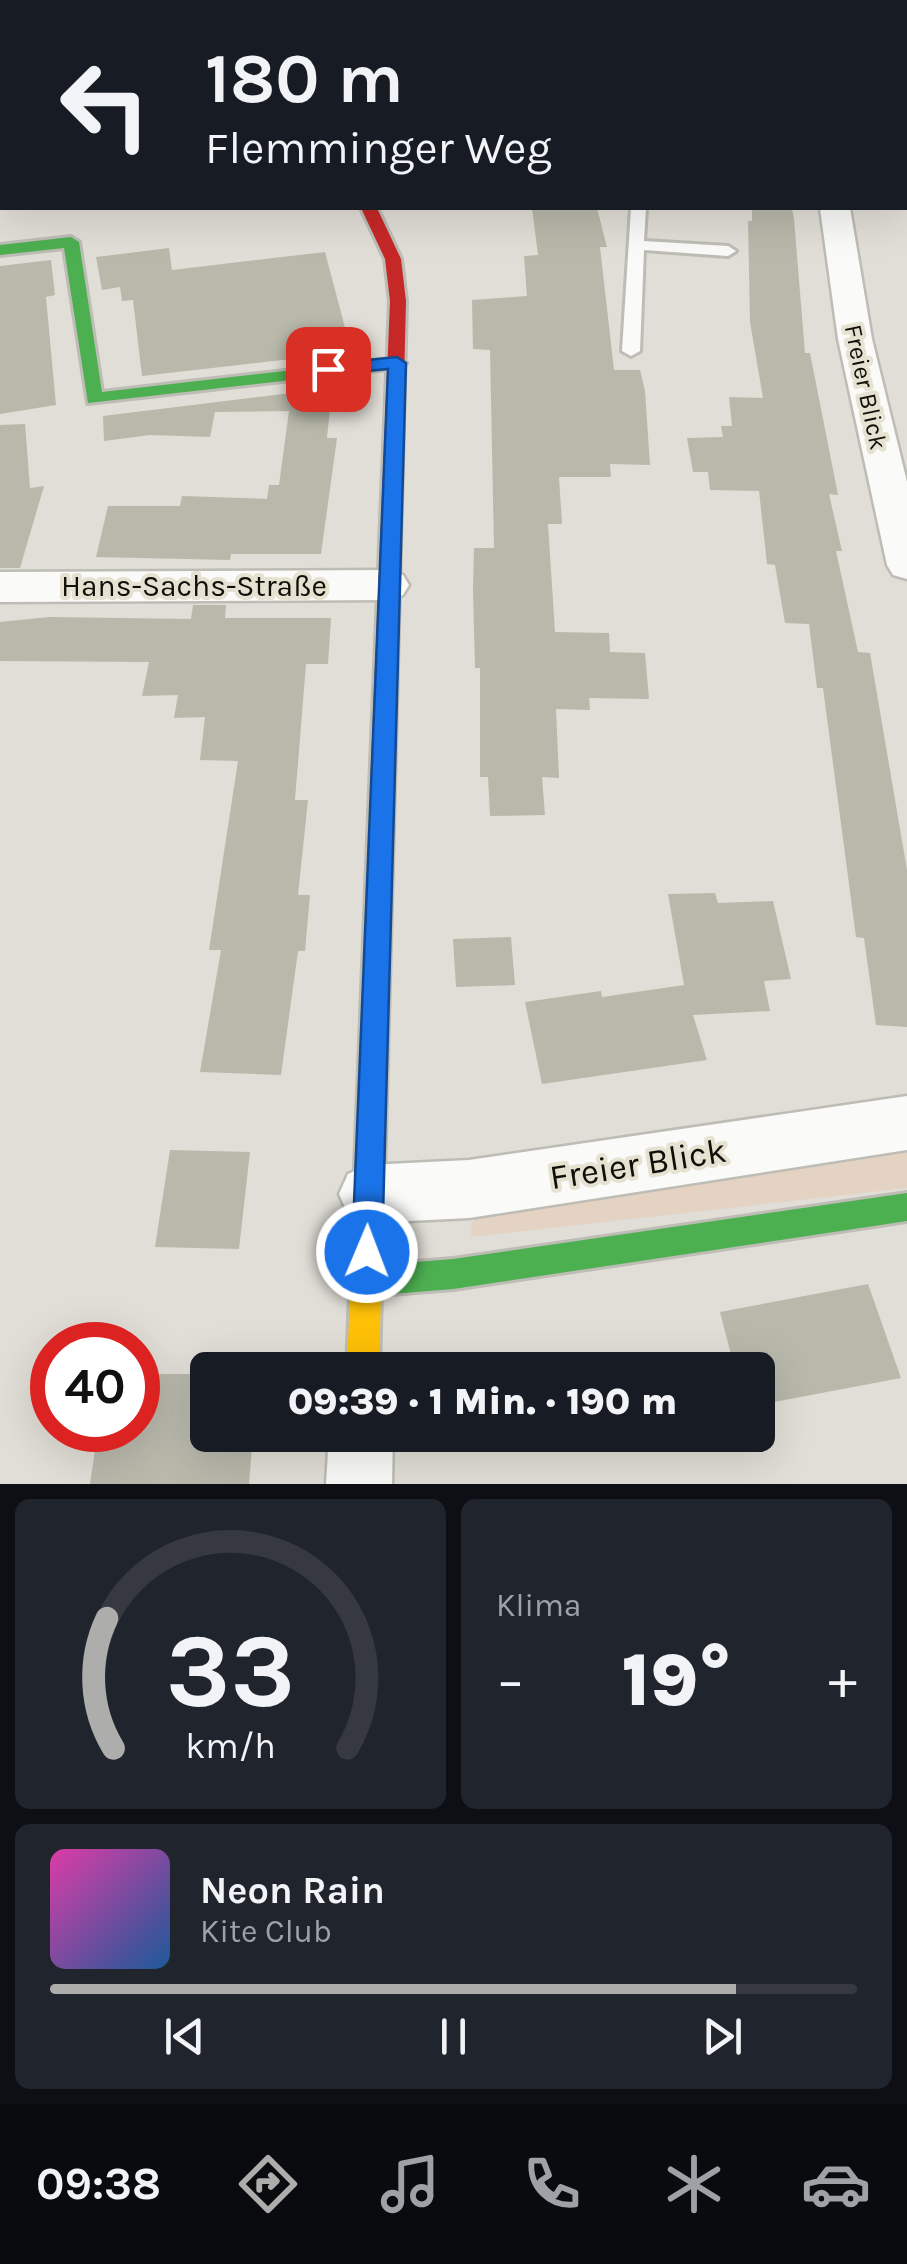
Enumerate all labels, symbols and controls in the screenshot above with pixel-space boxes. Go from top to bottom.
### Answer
text: 180 m [205,38,404,120]
icon: left [40,40,170,170]
text: Flemminger Weg [205,122,552,174]
street label: Freier Blick [839,322,893,452]
pin [286,327,371,412]
icon: arrive [301,342,356,397]
street label: Hans-Sachs-Straße [61,568,327,604]
street label: Freier Blick [547,1130,729,1198]
position arrow [315,1200,419,1304]
speed limit sign: 40 [30,1322,160,1452]
text: 09:39 · 1 Min. · 190 m [288,1379,677,1424]
text: Klima [496,1587,582,1624]
text: 33 [166,1611,295,1732]
text: 19° [622,1636,731,1724]
text: − [496,1648,525,1712]
text: + [828,1648,857,1712]
text: km/h [185,1725,276,1767]
text: Neon Rain [200,1868,385,1913]
text: Kite Club [200,1913,332,1950]
icon: previous [157,2009,212,2064]
icon: pause [426,2009,481,2064]
icon: next [695,2009,750,2064]
icon: directions [233,2149,303,2219]
icon: music [375,2149,445,2219]
icon: phone [517,2149,587,2219]
icon: climate [659,2149,729,2219]
icon: car [801,2149,871,2219]
text: 09:38 [36,2158,161,2210]

